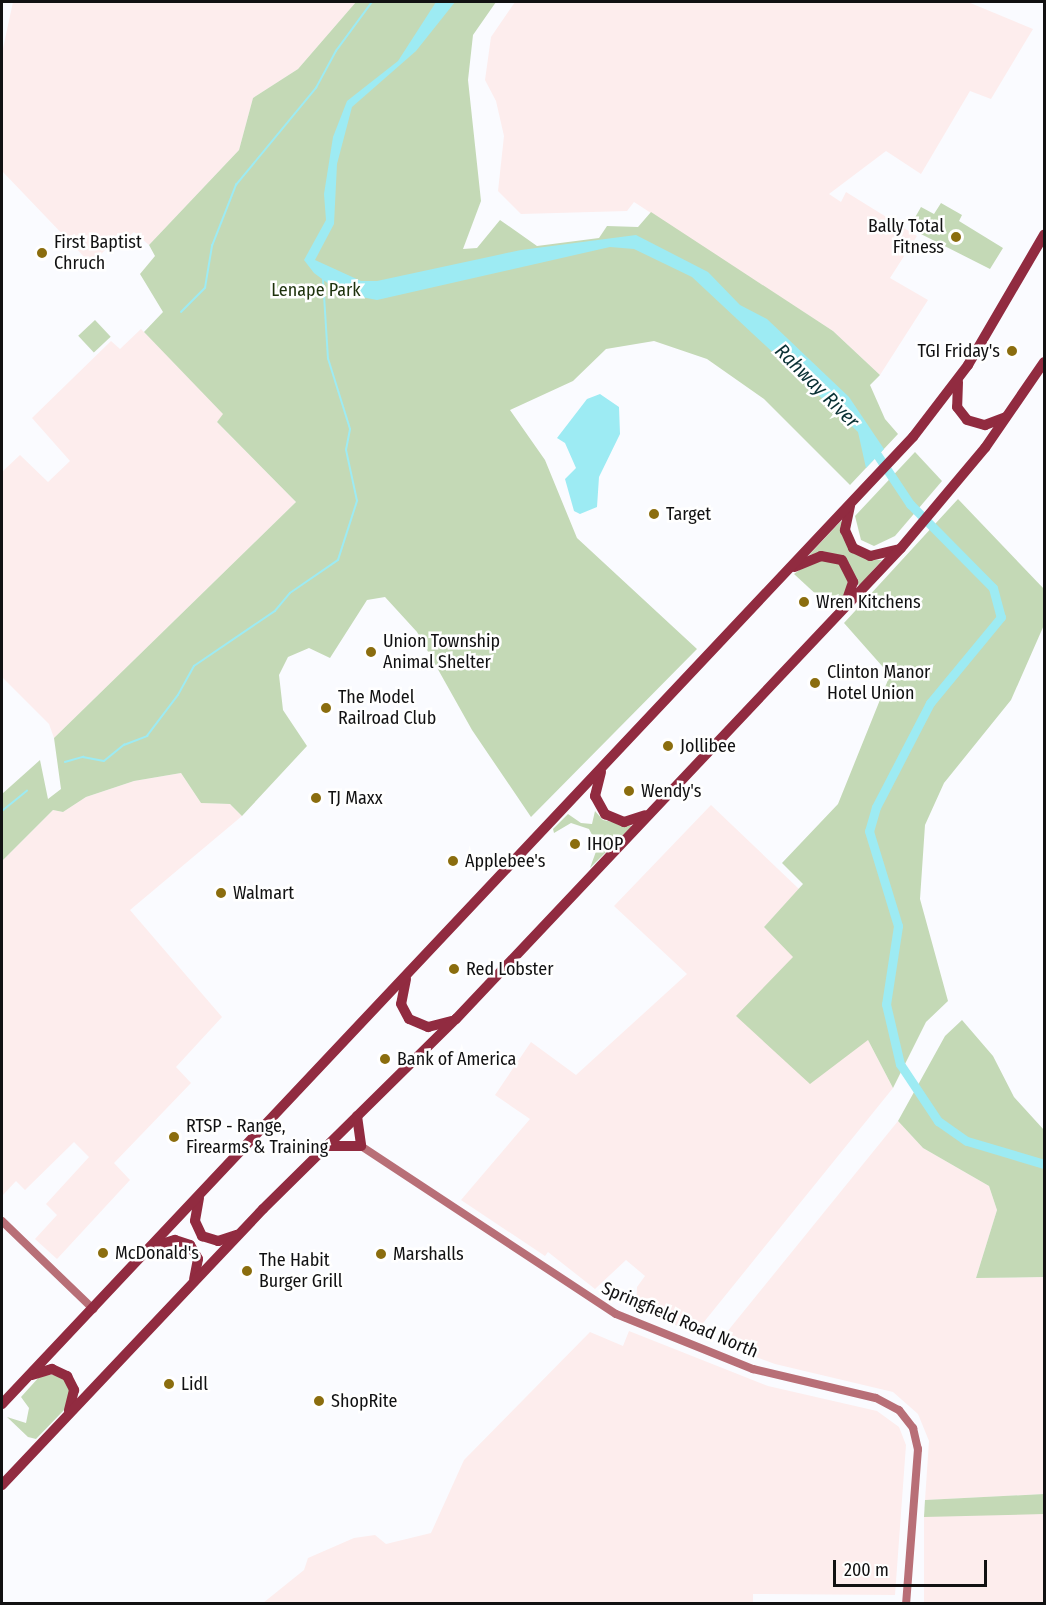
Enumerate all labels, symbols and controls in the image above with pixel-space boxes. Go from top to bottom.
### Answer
place label: Bally Total Fitness [868,216,944,258]
marker: Bally Total Fitness [949,230,963,244]
place label: First Baptist Chruch [54,232,142,274]
marker: First Baptist Chruch [35,246,49,260]
park label: Lenape Park [271,279,361,301]
water label: Rahway River [770,339,864,433]
place label: TGI Friday's [918,340,1000,362]
marker: TGI Friday's [1005,344,1019,358]
place label: Target [666,503,711,525]
marker: Target [647,507,661,521]
place label: Wren Kitchens [816,591,921,613]
marker: Wren Kitchens [797,595,811,609]
place label: Union Township Animal Shelter [383,631,500,674]
marker: Union Township Animal Shelter [364,645,378,659]
place label: Clinton Manor Hotel Union [827,662,930,704]
marker: Clinton Manor Hotel Union [808,676,822,690]
place label: The Model Railroad Club [338,687,436,730]
marker: The Model Railroad Club [319,701,333,715]
place label: Jollibee [680,735,736,757]
marker: Jollibee [661,739,675,753]
place label: Wendy's [641,780,701,802]
marker: Wendy's [622,784,636,798]
place label: TJ Maxx [328,787,383,809]
marker: TJ Maxx [309,791,323,805]
place label: IHOP [587,833,623,855]
marker: IHOP [568,837,582,851]
place label: Applebee's [465,850,545,872]
marker: Applebee's [446,854,460,868]
place label: Walmart [233,882,294,904]
marker: Walmart [214,886,228,900]
place label: Red Lobster [466,958,553,980]
marker: Red Lobster [447,962,461,976]
place label: Bank of America [397,1048,516,1070]
marker: Bank of America [378,1052,392,1066]
place label: RTSP - Range, Firearms & Training [186,1116,328,1158]
marker: RTSP - Range, Firearms & Training [167,1130,181,1144]
place label: McDonald's [115,1242,199,1264]
place label: Marshalls [393,1243,464,1265]
marker: McDonald's [96,1246,110,1260]
marker: Marshalls [374,1247,388,1261]
place label: The Habit Burger Grill [259,1250,343,1292]
marker: The Habit Burger Grill [240,1264,254,1278]
street label: Springfield Road North [599,1277,761,1363]
place label: Lidl [181,1373,208,1395]
marker: Lidl [162,1377,176,1391]
place label: ShopRite [331,1390,397,1412]
marker: ShopRite [312,1394,326,1408]
scale bar [836,1548,990,1586]
text: 200 m [844,1559,889,1581]

